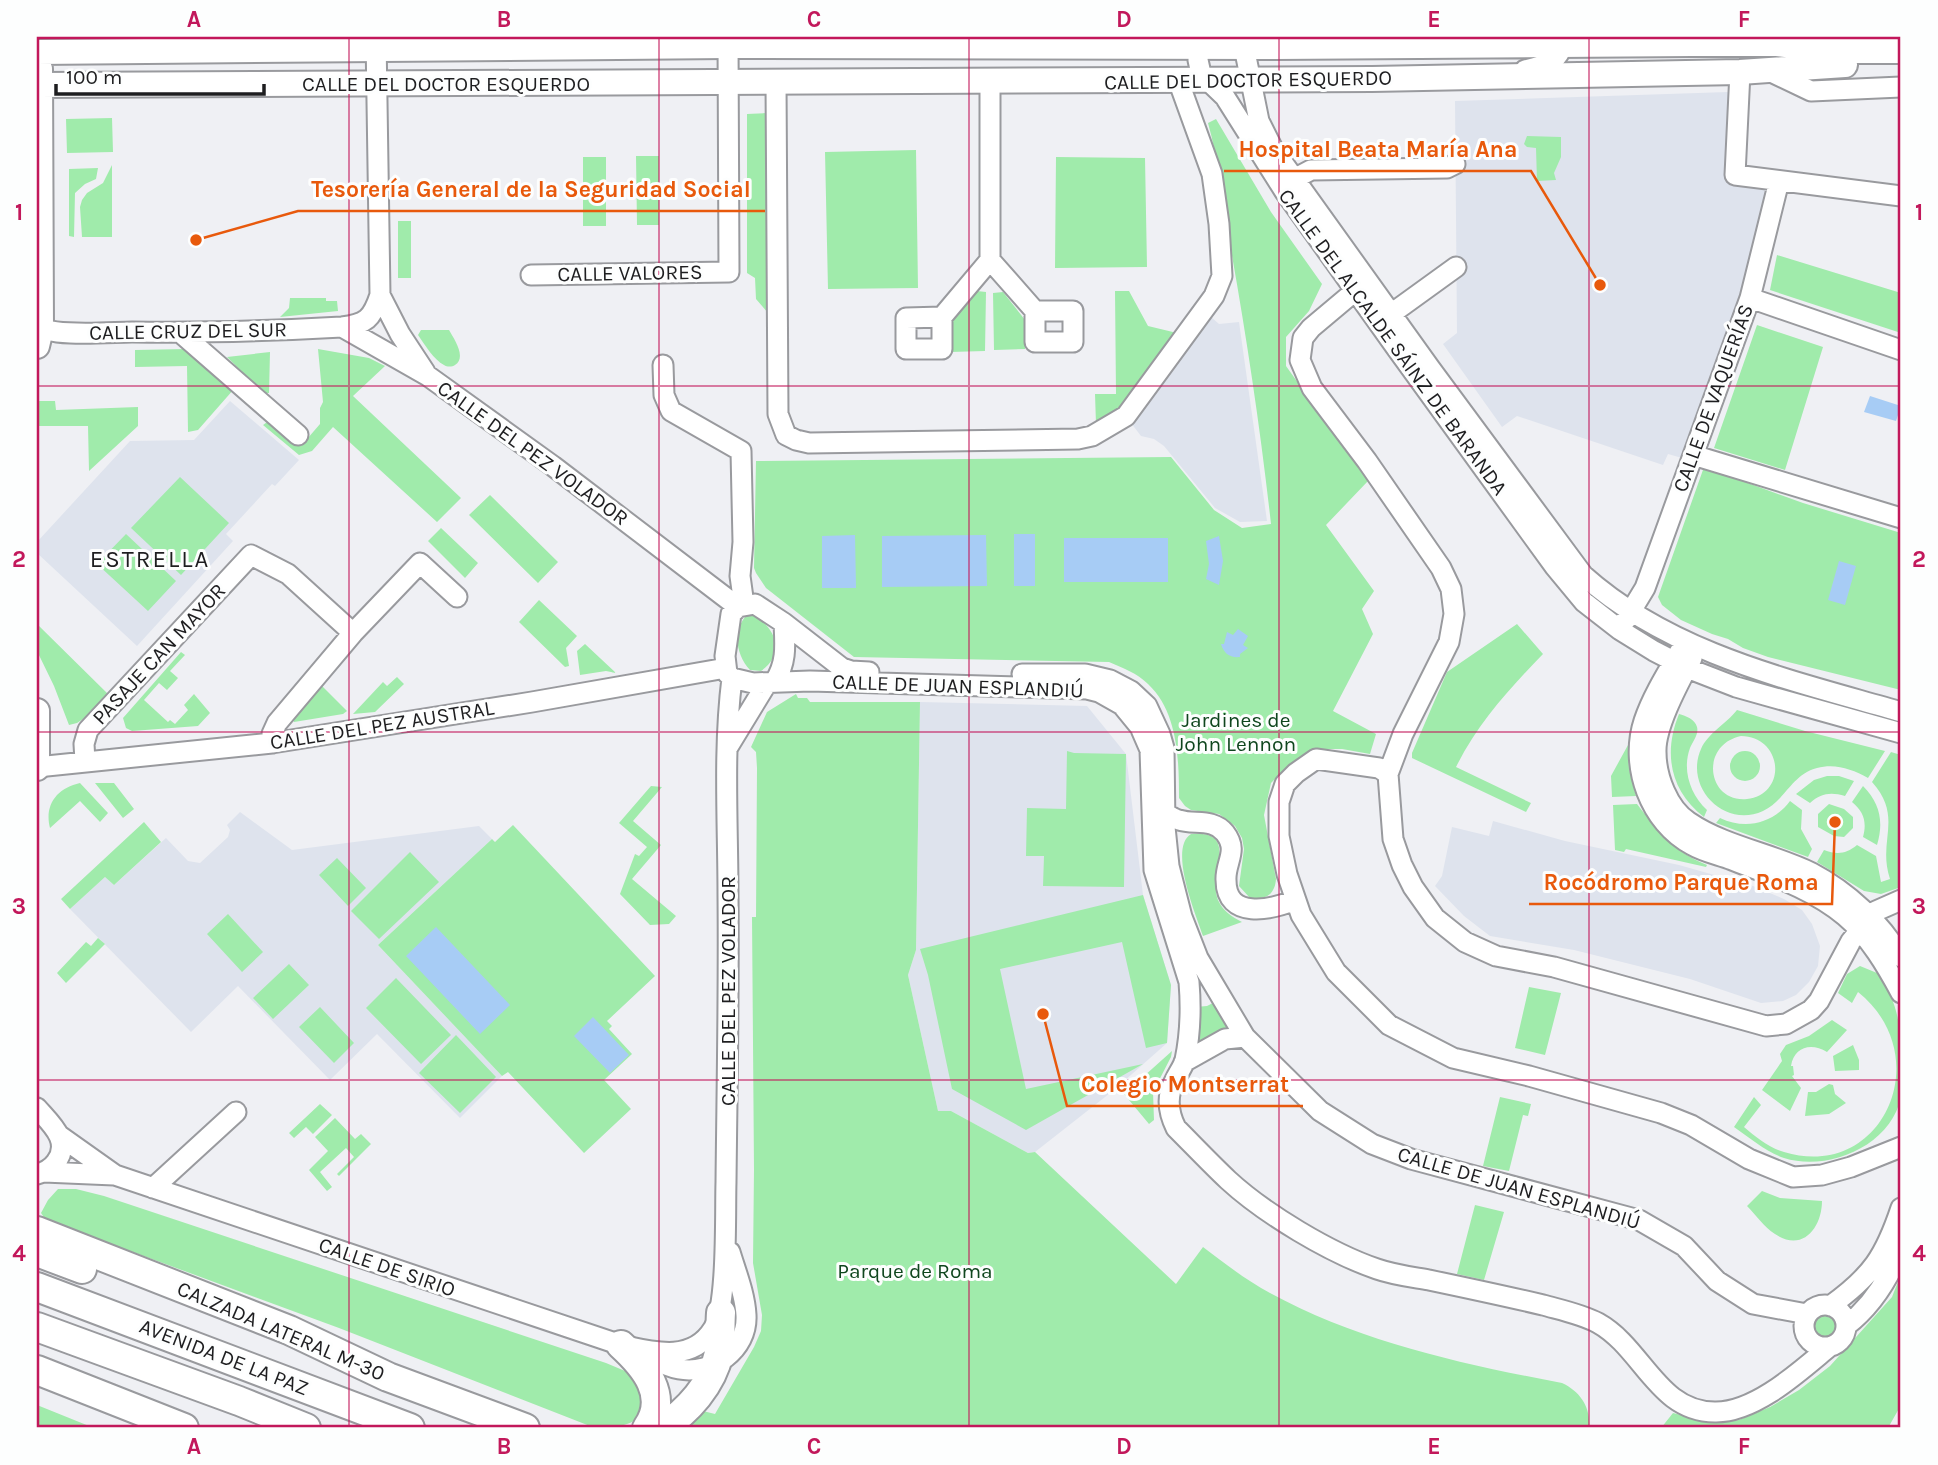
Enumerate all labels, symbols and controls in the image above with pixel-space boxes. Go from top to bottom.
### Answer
text: A [187,6,201,33]
text: B [497,6,511,33]
text: C [807,6,821,33]
text: D [1116,6,1132,33]
text: E [1427,6,1441,33]
text: F [1738,6,1750,33]
scale bar [56,52,264,96]
text: 100 m [66,65,123,89]
street label: CALLE DEL DOCTOR ESQUERDO [1104,65,1392,95]
street label: CALLE DEL DOCTOR ESQUERDO [302,72,590,96]
callout: Hospital Beata María Ana [1224,127,1531,171]
text: Hospital Beata María Ana [1239,136,1517,163]
callout: Tesorería General de la Seguridad Social [298,167,765,211]
text: Tesorería General de la Seguridad Social [311,176,751,203]
street label: CALLE DEL ALCALDE SÁINZ DE BARANDA [1274,184,1512,500]
text: 1 [15,199,23,226]
text: 1 [1915,199,1923,226]
street label: CALLE VALORES [557,260,703,286]
street label: CALLE DE VAQUERÍAS [1668,301,1758,495]
street label: CALLE CRUZ DEL SUR [89,317,287,345]
street label: CALLE DEL PEZ VOLADOR [433,376,633,530]
district label: ESTRELLA [90,545,210,573]
text: 2 [12,546,26,573]
text: 2 [1912,546,1926,573]
street label: PASAJE CAN MAYOR [87,578,231,730]
street label: CALLE DE JUAN ESPLANDIÚ [832,670,1084,702]
street label: CALLE DEL PEZ AUSTRAL [268,695,496,755]
park label: Jardines de John Lennon [1176,708,1296,756]
callout: Rocódromo Parque Roma [1529,860,1832,904]
text: Rocódromo Parque Roma [1543,869,1819,896]
street label: CALLE DEL PEZ VOLADOR [716,876,740,1106]
text: 3 [12,893,26,920]
text: 3 [1912,893,1926,920]
callout: Colegio Montserrat [1067,1062,1303,1106]
text: Colegio Montserrat [1081,1071,1289,1098]
street label: CALLE DE JUAN ESPLANDIÚ [1395,1142,1643,1234]
street label: CALLE DE SIRIO [316,1232,458,1302]
text: 4 [12,1240,26,1267]
text: 4 [1912,1240,1926,1267]
park label: Parque de Roma [837,1259,993,1283]
street label: CALZADA LATERAL M-30 [174,1276,388,1386]
street label: AVENIDA DE LA PAZ [136,1314,312,1400]
text: A [187,1433,201,1460]
text: B [497,1433,511,1460]
text: C [807,1433,821,1460]
text: D [1116,1433,1132,1460]
text: E [1427,1433,1441,1460]
text: F [1738,1433,1750,1460]

